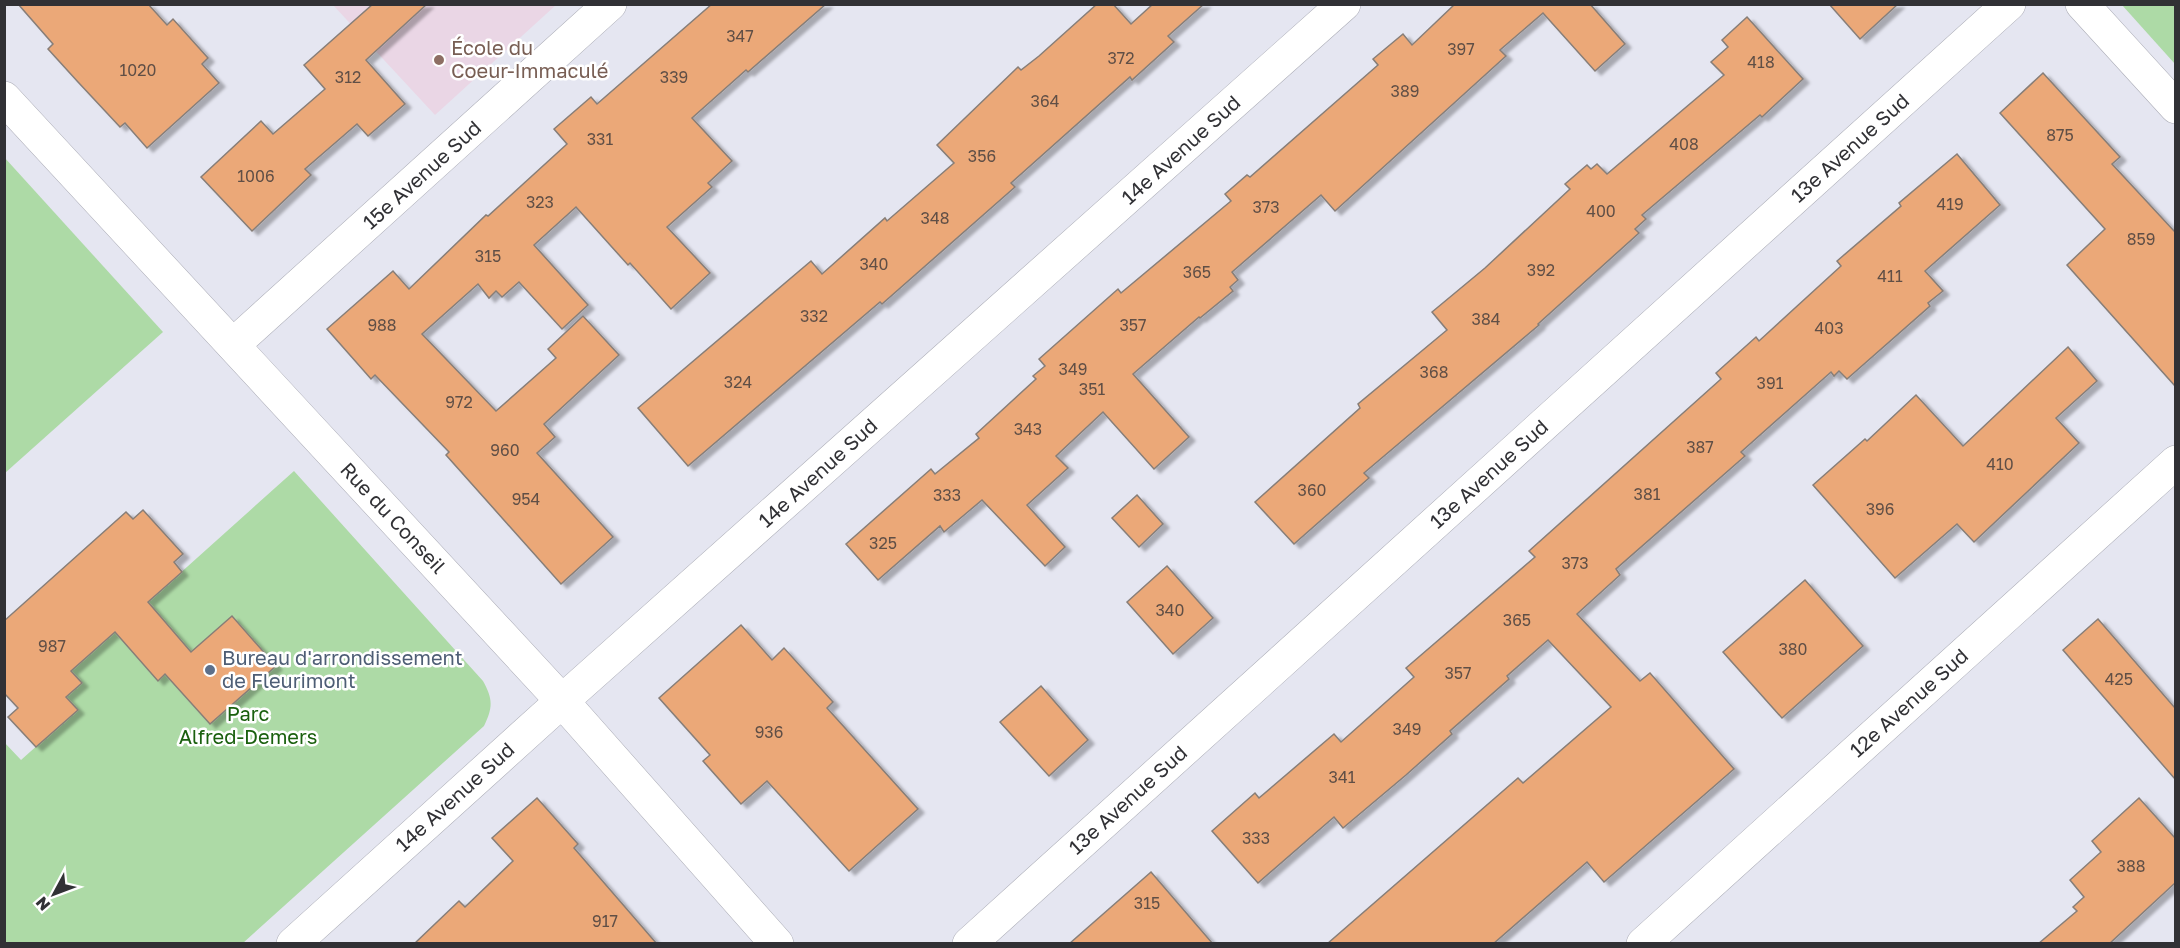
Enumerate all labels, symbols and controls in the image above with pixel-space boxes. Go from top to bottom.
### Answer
house number: 347 [726,26,754,46]
place label: École du Coeur-Immaculé [451,35,608,82]
house number: 397 [1447,39,1475,59]
house number: 372 [1107,48,1135,68]
house number: 418 [1747,52,1775,72]
marker: École du Coeur-Immaculé [432,53,446,67]
house number: 1020 [120,60,156,80]
house number: 312 [335,67,361,87]
house number: 339 [660,67,688,87]
house number: 389 [1391,81,1419,101]
street label: 13e Avenue Sud [1785,88,1913,207]
street label: 14e Avenue Sud [1116,90,1245,209]
house number: 364 [1031,91,1059,111]
street label: 15e Avenue Sud [357,115,485,234]
house number: 875 [2046,125,2074,145]
house number: 331 [587,129,613,149]
house number: 408 [1669,134,1699,154]
house number: 356 [968,146,996,166]
house number: 1006 [237,166,275,186]
house number: 323 [526,192,554,212]
house number: 419 [1936,194,1964,214]
house number: 373 [1252,197,1280,217]
house number: 400 [1586,201,1616,221]
house number: 348 [921,208,949,228]
house number: 859 [2127,229,2155,249]
house number: 315 [475,246,501,266]
house number: 340 [859,254,889,274]
house number: 392 [1527,260,1555,280]
house number: 365 [1183,262,1211,282]
house number: 411 [1877,266,1903,286]
house number: 332 [800,306,828,326]
house number: 384 [1472,309,1500,329]
house number: 988 [367,315,397,335]
house number: 357 [1119,315,1147,335]
house number: 403 [1814,318,1844,338]
house number: 349 [1059,359,1087,379]
house number: 368 [1420,362,1448,382]
house number: 324 [724,372,752,392]
house number: 391 [1757,373,1784,393]
house number: 351 [1079,379,1105,399]
house number: 972 [445,392,473,412]
street label: 14e Avenue Sud [753,413,882,532]
street label: 13e Avenue Sud [1424,414,1552,533]
house number: 343 [1014,419,1042,439]
house number: 387 [1686,437,1714,457]
house number: 960 [490,440,520,460]
house number: 410 [1986,454,2014,474]
street label: Rue du Conseil [336,457,451,578]
house number: 360 [1298,480,1326,500]
house number: 381 [1634,484,1661,504]
house number: 333 [933,485,961,505]
house number: 954 [512,489,540,509]
house number: 396 [1866,499,1894,519]
house number: 325 [869,533,897,553]
house number: 373 [1561,553,1589,573]
house number: 340 [1155,600,1185,620]
house number: 365 [1503,610,1531,630]
house number: 987 [38,636,66,656]
house number: 380 [1778,639,1808,659]
street label: 12e Avenue Sud [1844,643,1972,762]
place label: Bureau d'arrondissement de Fleurimont [222,645,463,692]
marker: Bureau d'arrondissement de Fleurimont [203,663,217,677]
house number: 357 [1444,663,1472,683]
house number: 425 [2105,669,2133,689]
park label: Parc Alfred-Demers [179,701,317,748]
house number: 349 [1393,719,1421,739]
house number: 936 [755,722,783,742]
street label: 14e Avenue Sud [390,737,519,856]
street label: 13e Avenue Sud [1063,740,1191,859]
house number: 341 [1329,767,1356,787]
house number: 333 [1242,828,1270,848]
house number: 388 [2117,856,2145,876]
north arrow [24,864,84,924]
text: N [31,893,54,915]
house number: 315 [1134,893,1160,913]
house number: 917 [592,911,618,931]

